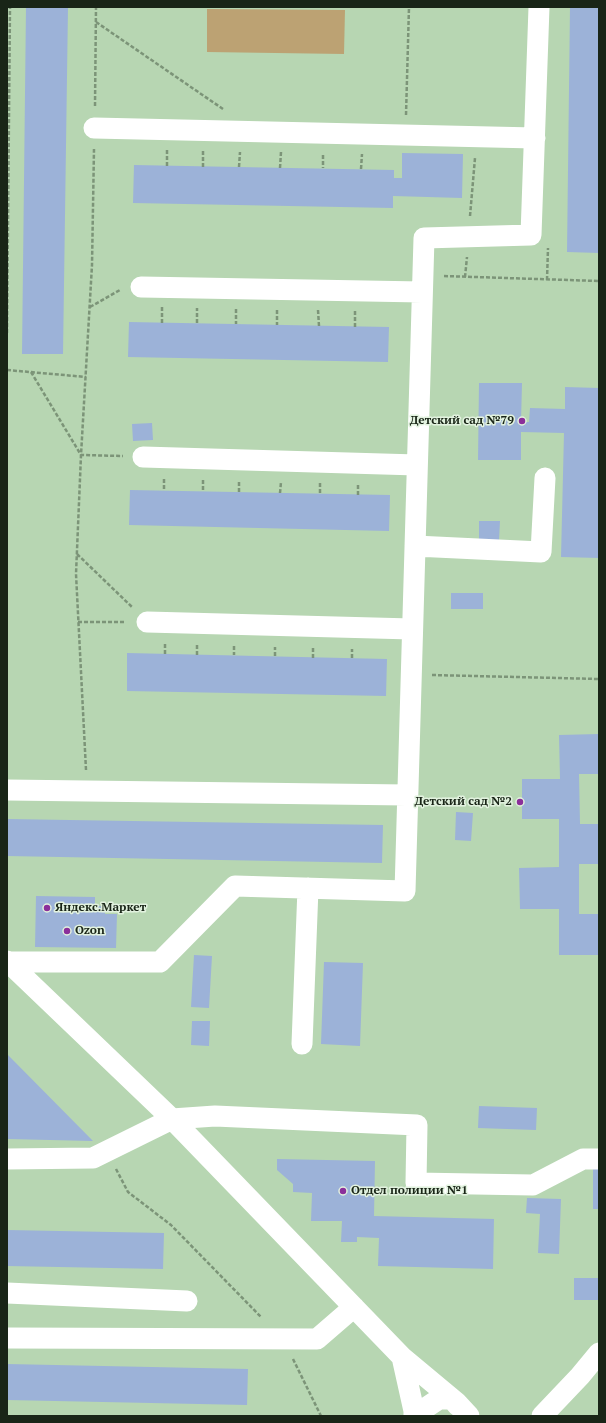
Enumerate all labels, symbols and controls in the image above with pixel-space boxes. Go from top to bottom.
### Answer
place label: Детский сад №79 [410,414,514,428]
marker: Детский сад №79 [517,416,527,426]
place label: Детский сад №2 [415,795,512,809]
marker: Детский сад №2 [515,797,525,807]
place label: Яндекс.Маркет [55,901,146,915]
marker: Яндекс.Маркет [42,903,52,913]
place label: Ozon [75,924,105,938]
marker: Ozon [62,926,72,936]
place label: Отдел полиции №1 [351,1184,468,1198]
marker: Отдел полиции №1 [338,1186,348,1196]

